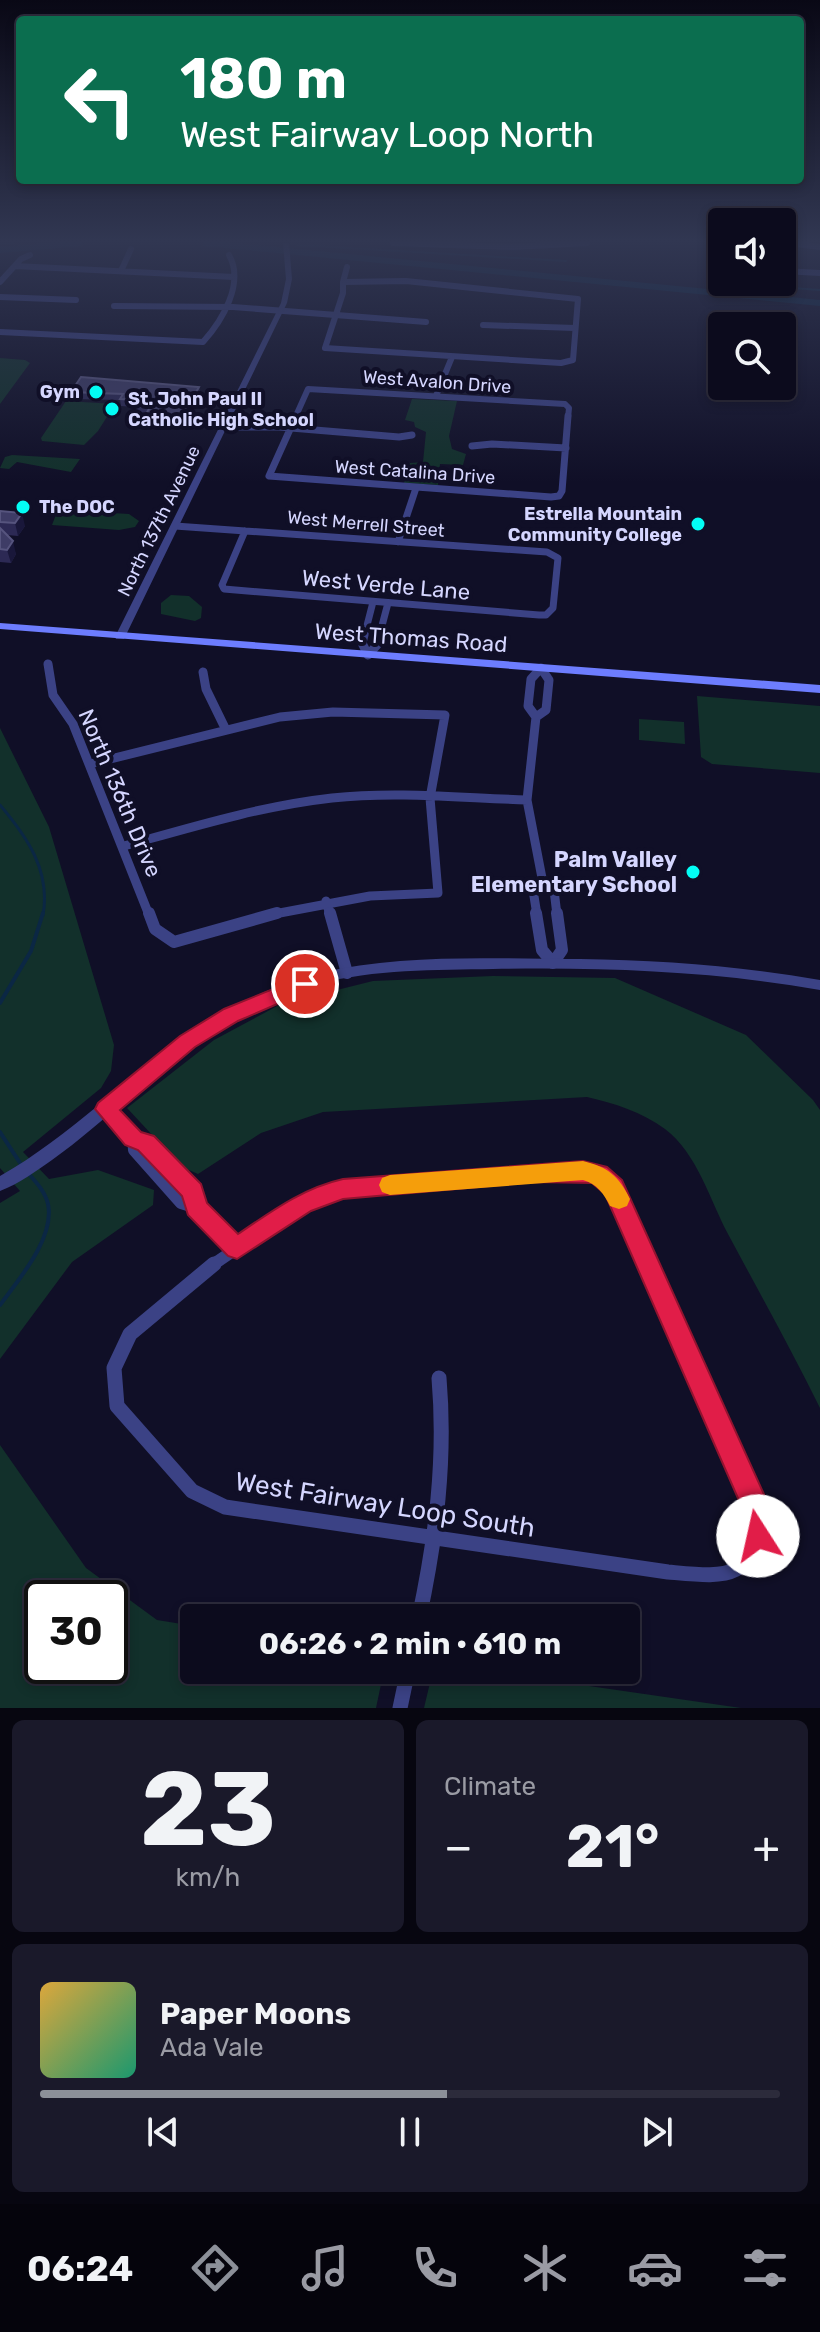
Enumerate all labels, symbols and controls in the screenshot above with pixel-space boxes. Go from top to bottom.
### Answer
text: 180 m [180,46,347,112]
icon: left [48,48,152,152]
text: West Fairway Loop North [180,113,594,156]
map controls [708,208,796,400]
button: sound [708,208,796,296]
button: search [708,312,796,400]
street label: West Avalon Drive [362,366,512,398]
place label: Gym [40,381,80,403]
marker: Gym [87,383,105,401]
place label: St. John Paul II Catholic High School [128,388,314,431]
marker: St. John Paul II Catholic High School [103,400,121,418]
street label: North 137th Avenue [113,442,205,600]
street label: West Catalina Drive [334,455,496,489]
place label: The DOC [39,496,115,518]
marker: The DOC [14,498,32,516]
place label: Estrella Mountain Community College [508,503,682,546]
street label: West Merrell Street [286,506,446,542]
marker: Estrella Mountain Community College [689,515,707,533]
street label: West Verde Lane [301,564,471,606]
street label: West Thomas Road [314,618,508,658]
street label: North 136th Drive [72,705,168,881]
place label: Palm Valley Elementary School [471,846,677,898]
marker: Palm Valley Elementary School [684,863,702,881]
pin [271,950,339,1018]
icon: arrive [283,962,327,1006]
street label: West Fairway Loop South [233,1466,537,1544]
position arrow [716,1494,800,1578]
speed limit sign: 30 [24,1580,128,1684]
text: 06:26 · 2 min · 610 m [259,1626,561,1662]
text: 23 [140,1748,276,1871]
text: Climate [444,1771,536,1802]
text: 21° [566,1811,659,1882]
text: − [444,1821,473,1873]
text: + [753,1821,780,1873]
text: km/h [176,1862,240,1893]
text: Paper Moons [160,1996,351,2032]
text: Ada Vale [160,2032,264,2063]
icon: previous [141,2110,185,2154]
icon: pause [388,2110,432,2154]
icon: next [635,2110,679,2154]
icon: directions [187,2240,243,2296]
icon: music [297,2240,353,2296]
icon: phone [407,2240,463,2296]
icon: climate [517,2240,573,2296]
icon: car [627,2240,683,2296]
icon: filters [737,2240,793,2296]
text: 06:24 [27,2247,133,2290]

